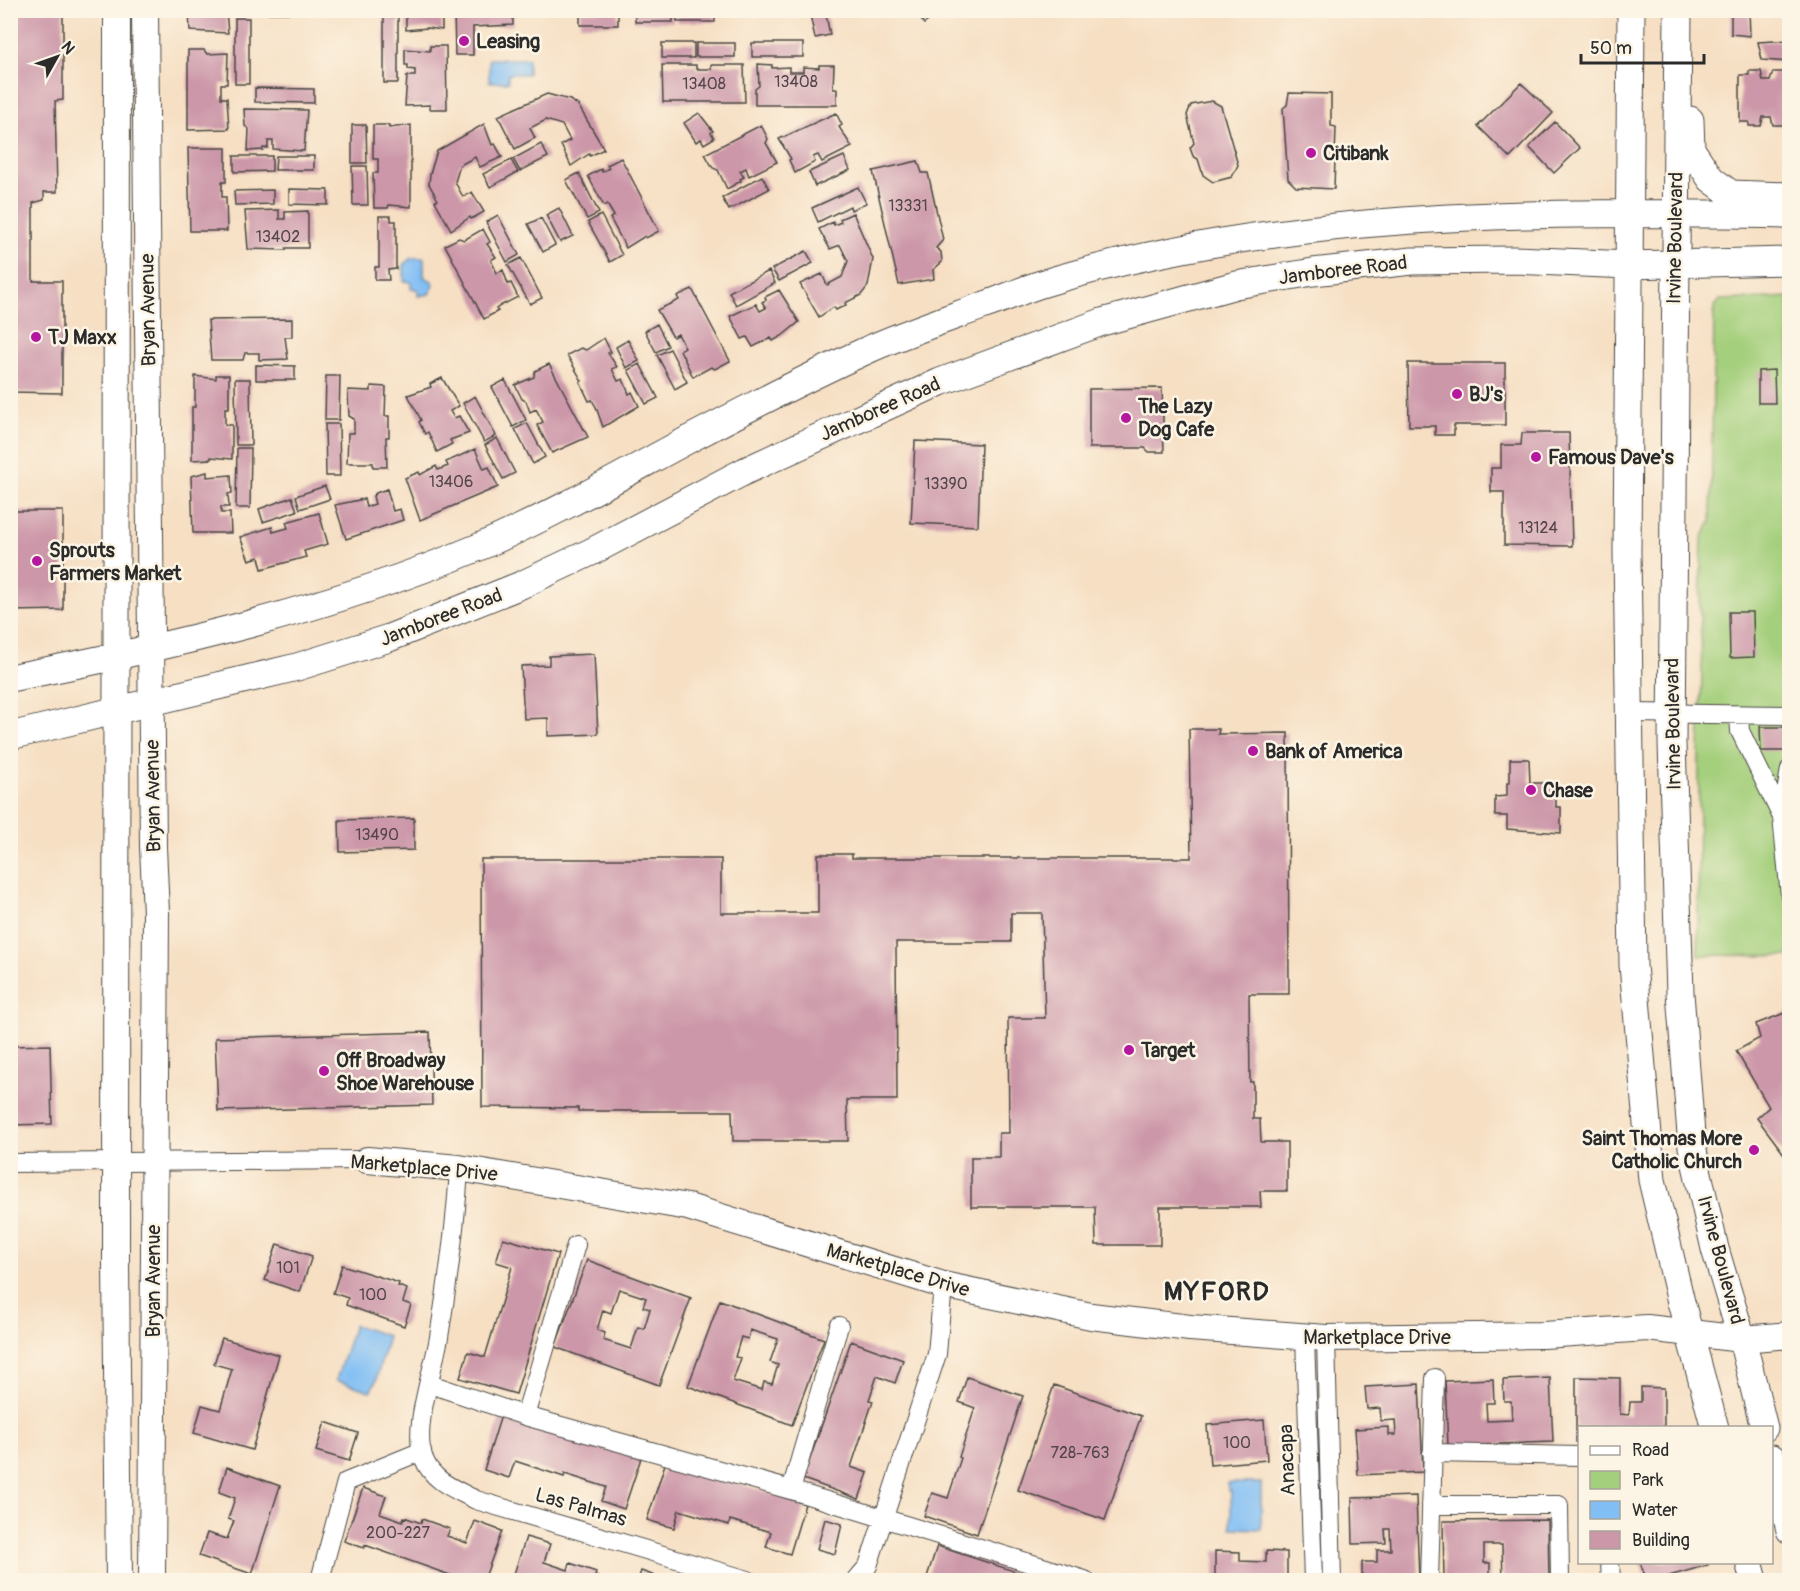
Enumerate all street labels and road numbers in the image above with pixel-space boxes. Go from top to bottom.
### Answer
street label: Irvine Boulevard [1661,172,1689,304]
street label: Jamboree Road [1277,250,1409,290]
street label: Bryan Avenue [135,253,161,367]
street label: Jamboree Road [816,371,944,447]
street label: Jamboree Road [376,582,506,652]
street label: Irvine Boulevard [1659,658,1687,790]
street label: Bryan Avenue [140,739,166,853]
street label: Marketplace Drive [349,1149,499,1187]
street label: Irvine Boulevard [1692,1193,1750,1327]
street label: Bryan Avenue [141,1224,166,1337]
street label: Marketplace Drive [824,1238,973,1302]
street label: Marketplace Drive [1303,1325,1451,1350]
street label: Anacapa [1273,1424,1301,1496]
street label: Las Palmas [532,1482,630,1532]

